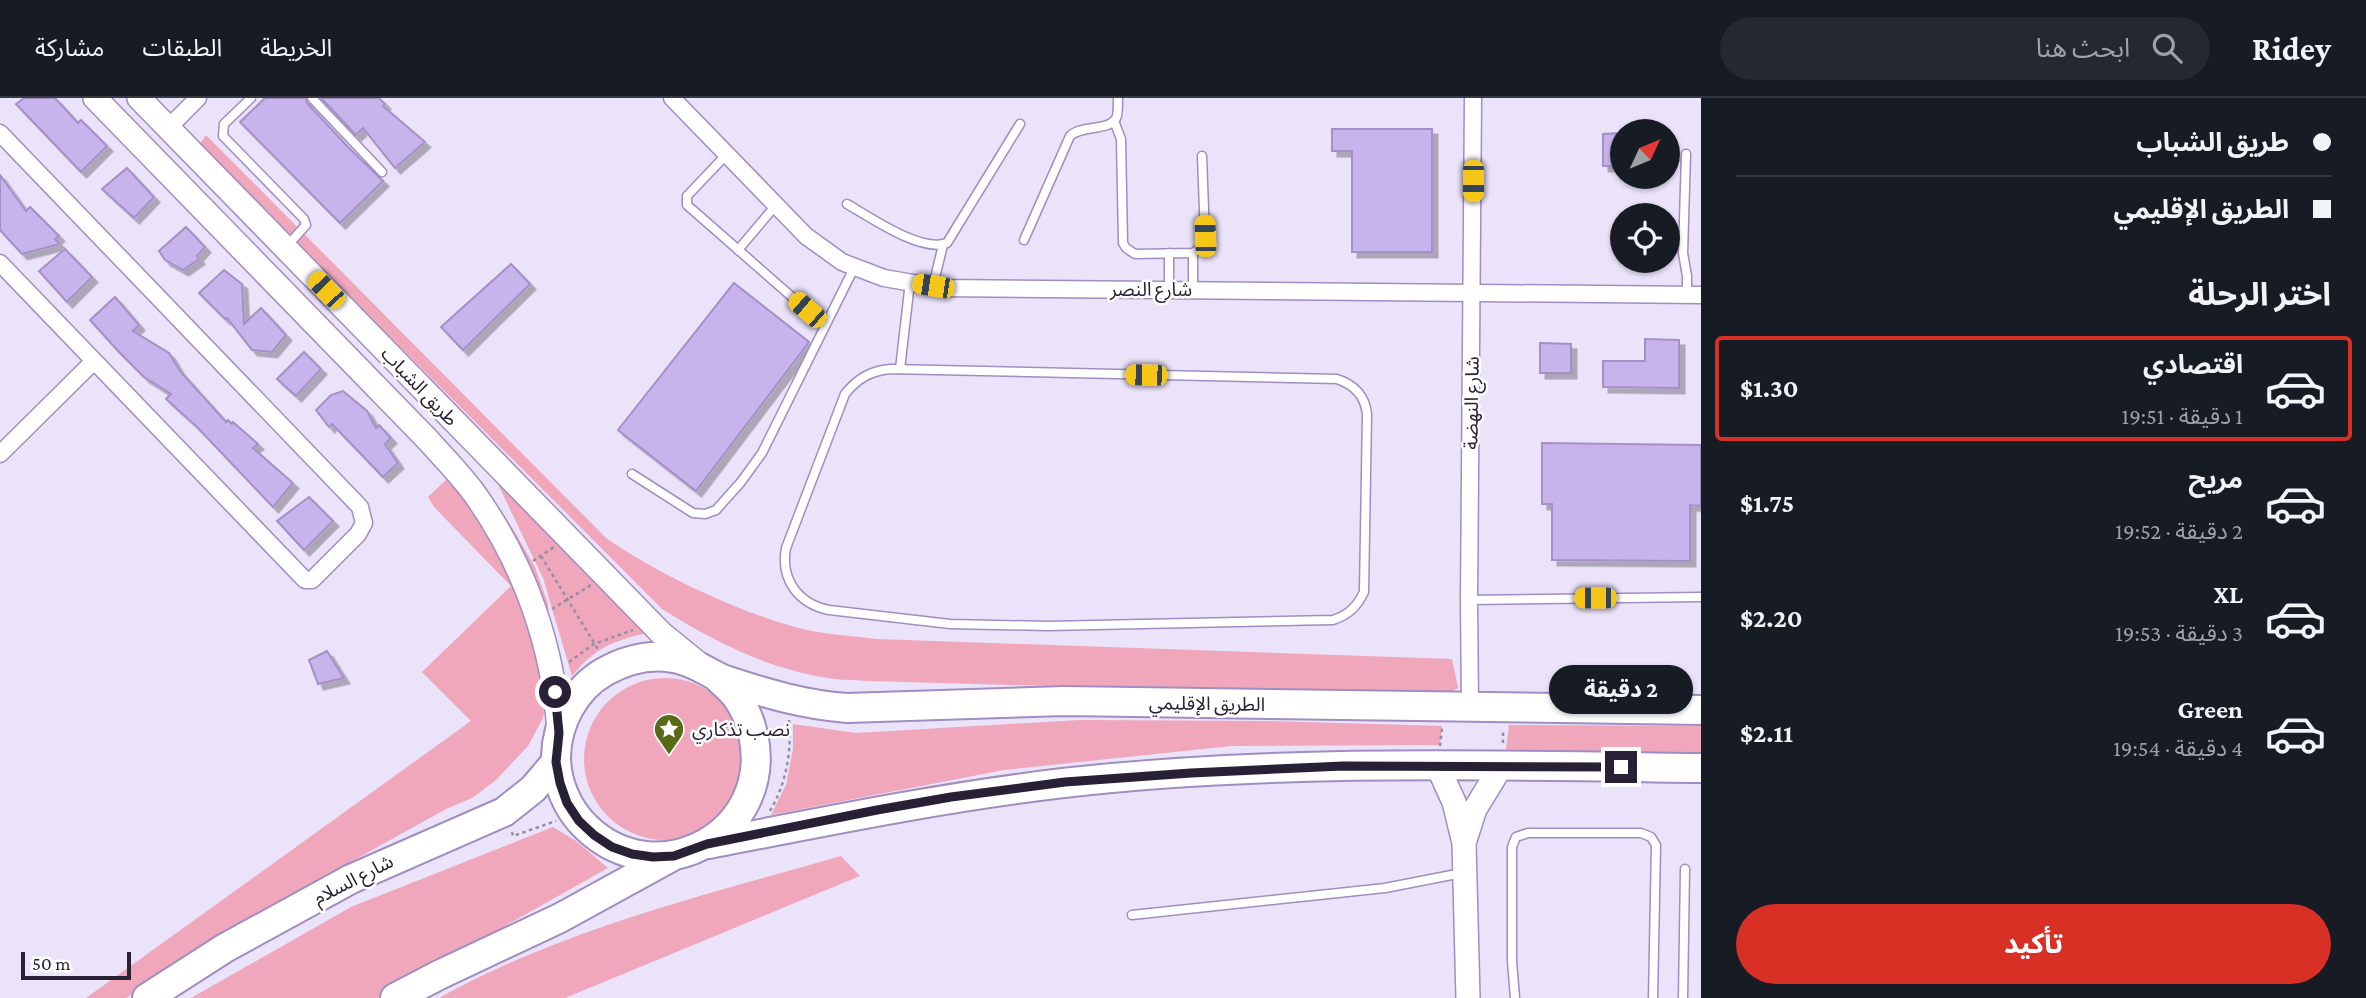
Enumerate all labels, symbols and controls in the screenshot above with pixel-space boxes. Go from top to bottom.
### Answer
search box [1720,17,2210,80]
icon: search [2148,29,2186,67]
text: Ridey [2252,30,2331,67]
text: مشاركة [35,34,104,61]
text: الطبقات [142,34,222,61]
text: الخريطة [260,34,332,61]
text: ابحث هنا [2036,34,2130,63]
north arrow [1610,119,1680,189]
map controls [1610,119,1680,273]
text: طريق الشباب [2136,128,2289,157]
car [1463,160,1484,202]
text: الطريق الإقليمي [2114,195,2289,224]
button: locate [1610,203,1680,273]
car [1194,215,1217,257]
car [304,268,349,312]
car [911,272,956,300]
text: اختر الرحلة [2188,276,2331,312]
street label: شارع النصر [1109,279,1192,303]
car [785,288,830,332]
street label: طريق الشباب [376,343,462,431]
text: اقتصادي [2143,350,2243,379]
street label: شارع النهضة [1460,356,1486,450]
icon: car [2264,357,2327,420]
car [1125,364,1168,386]
text: $1.30 [1740,374,1798,403]
text: 1 دقيقة · 19:51 [2122,403,2243,429]
text: مريح [2188,465,2243,494]
icon: car [2264,472,2327,535]
text: $1.75 [1740,489,1794,518]
text: 2 دقيقة · 19:52 [2115,518,2243,544]
text: XL [2214,580,2243,609]
icon: car [2264,587,2327,650]
car [1575,588,1617,609]
text: $2.20 [1740,604,1803,633]
text: 3 دقيقة · 19:53 [2115,620,2243,646]
callout: 2 دقيقة [1549,666,1693,714]
route start [539,676,571,708]
text: 2 دقيقة [1584,676,1658,702]
street label: الطريق الإقليمي [1149,692,1265,719]
text: Green [2177,695,2243,724]
icon: car [2264,702,2327,765]
place icon: نصب تذكاري [652,712,686,756]
place label: نصب تذكاري [692,719,790,744]
text: $2.11 [1740,719,1793,748]
text: 4 دقيقة · 19:54 [2113,735,2243,761]
route end [1605,751,1637,783]
street label: شارع السلام [310,850,398,912]
button: تأكيد [1736,904,2331,984]
scale bar [21,949,131,981]
text: 50 m [32,953,71,974]

